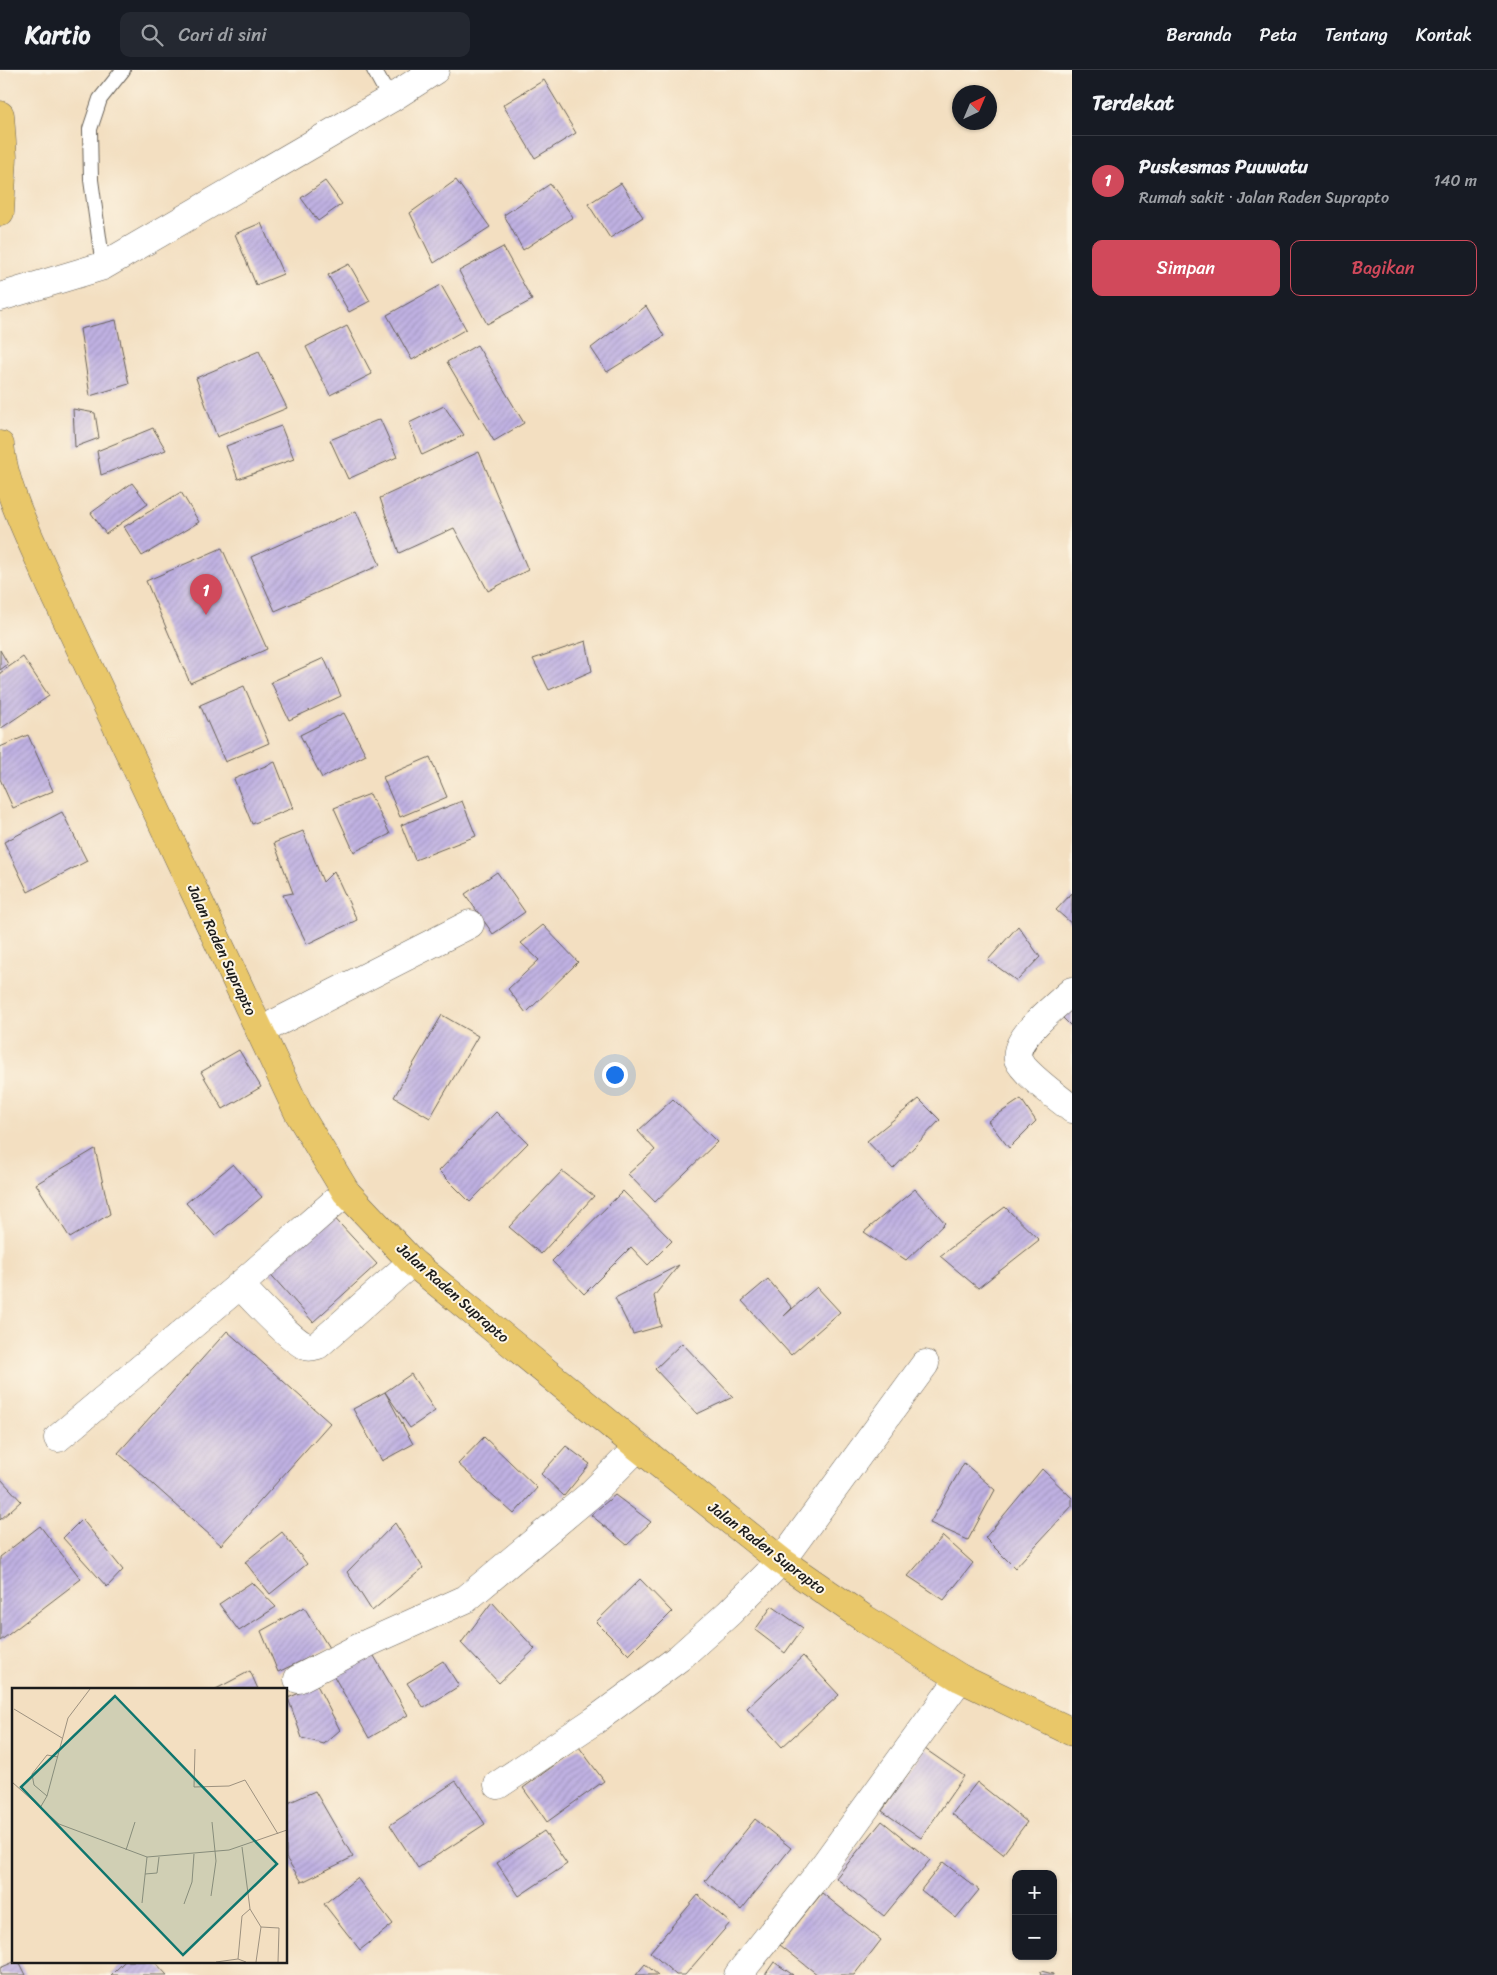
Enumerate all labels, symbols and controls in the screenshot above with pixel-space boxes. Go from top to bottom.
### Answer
search box [120,12,470,57]
text: Kartio [25,14,90,56]
text: Cari di sini [178,18,267,51]
text: Beranda [1166,19,1232,51]
text: Peta [1260,19,1297,51]
text: Tentang [1325,19,1388,51]
text: Kontak [1416,19,1472,51]
icon: search [138,21,166,49]
text: Terdekat [1092,84,1174,122]
north arrow [952,85,997,130]
text: Puskesmas Puuwatu [1139,150,1308,183]
text: 1 [1105,166,1111,195]
text: 140 m [1434,166,1477,195]
text: Rumah sakit · Jalan Raden Suprapto [1139,183,1389,212]
button: Simpan [1092,240,1280,296]
button: Bagikan [1290,240,1477,296]
pin: 1 [190,574,222,615]
street label: Jalan Raden Suprapto [180,879,264,1020]
your location [602,1062,628,1088]
street label: Jalan Raden Suprapto [390,1236,516,1350]
street label: Jalan Raden Suprapto [702,1494,832,1601]
inset map [12,1688,288,1962]
map controls [1012,1870,1057,1960]
button: + [1012,1870,1057,1915]
button: − [1012,1915,1057,1960]

